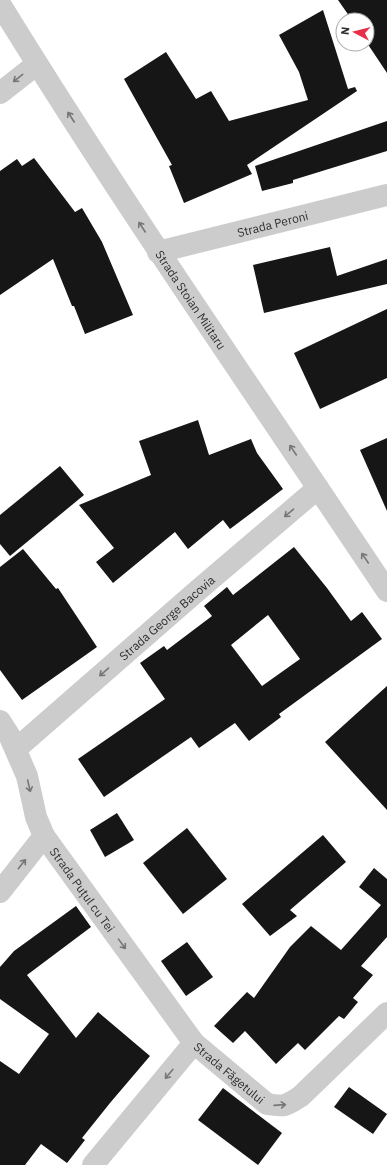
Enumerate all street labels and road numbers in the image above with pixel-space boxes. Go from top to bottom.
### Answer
street label: Strada Peroni [235,207,310,240]
street label: Strada Stoian Militaru [153,247,230,352]
street label: Strada George Bacovia [116,571,218,663]
street label: Strada Puțul cu Tei [47,844,118,935]
street label: Strada Făgetului [191,1039,268,1107]

